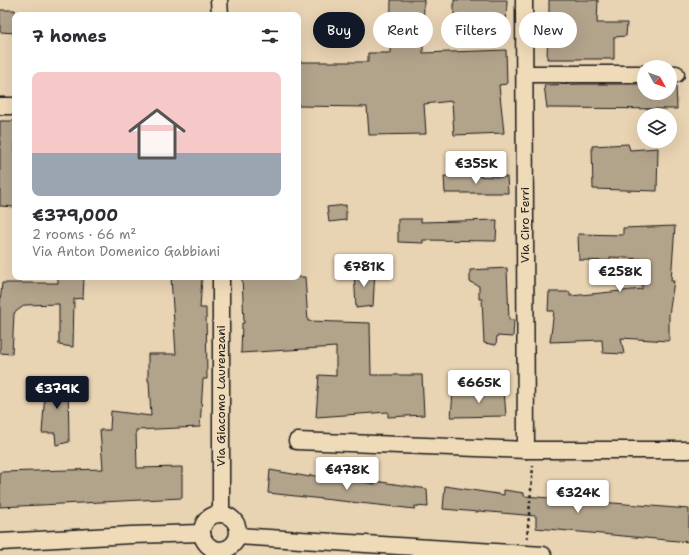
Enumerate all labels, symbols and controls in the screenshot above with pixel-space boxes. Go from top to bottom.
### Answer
chip: Buy [313,12,365,48]
chip: Rent [373,12,433,48]
chip: Filters [441,12,511,48]
chip: New [519,12,577,48]
text: 7 homes [32,25,107,47]
icon: filters [259,25,281,47]
north arrow [637,60,677,100]
map controls [637,60,677,148]
icon: home [121,98,193,170]
button: layers [637,108,677,148]
pin: €355K [448,151,504,185]
text: €355K [454,155,498,172]
street label: Via Ciro Ferri [517,187,533,263]
text: €379,000 [32,204,118,226]
text: 2 rooms · 66 m² [32,226,136,243]
text: Via Anton Domenico Gabbiani [32,243,220,260]
pin: €781K [336,254,392,288]
text: €781K [343,258,385,275]
pin: €258K [592,259,648,293]
text: €258K [598,263,642,280]
street label: Via Giacomo Laurenzani [213,325,229,467]
pin: €665K [451,370,507,404]
text: €665K [457,374,501,391]
pin: €379K [29,376,85,410]
text: €379K [35,380,79,397]
pin: €478K [319,457,375,491]
text: €478K [325,461,369,478]
pin: €324K [550,480,606,514]
text: €324K [556,484,600,501]

